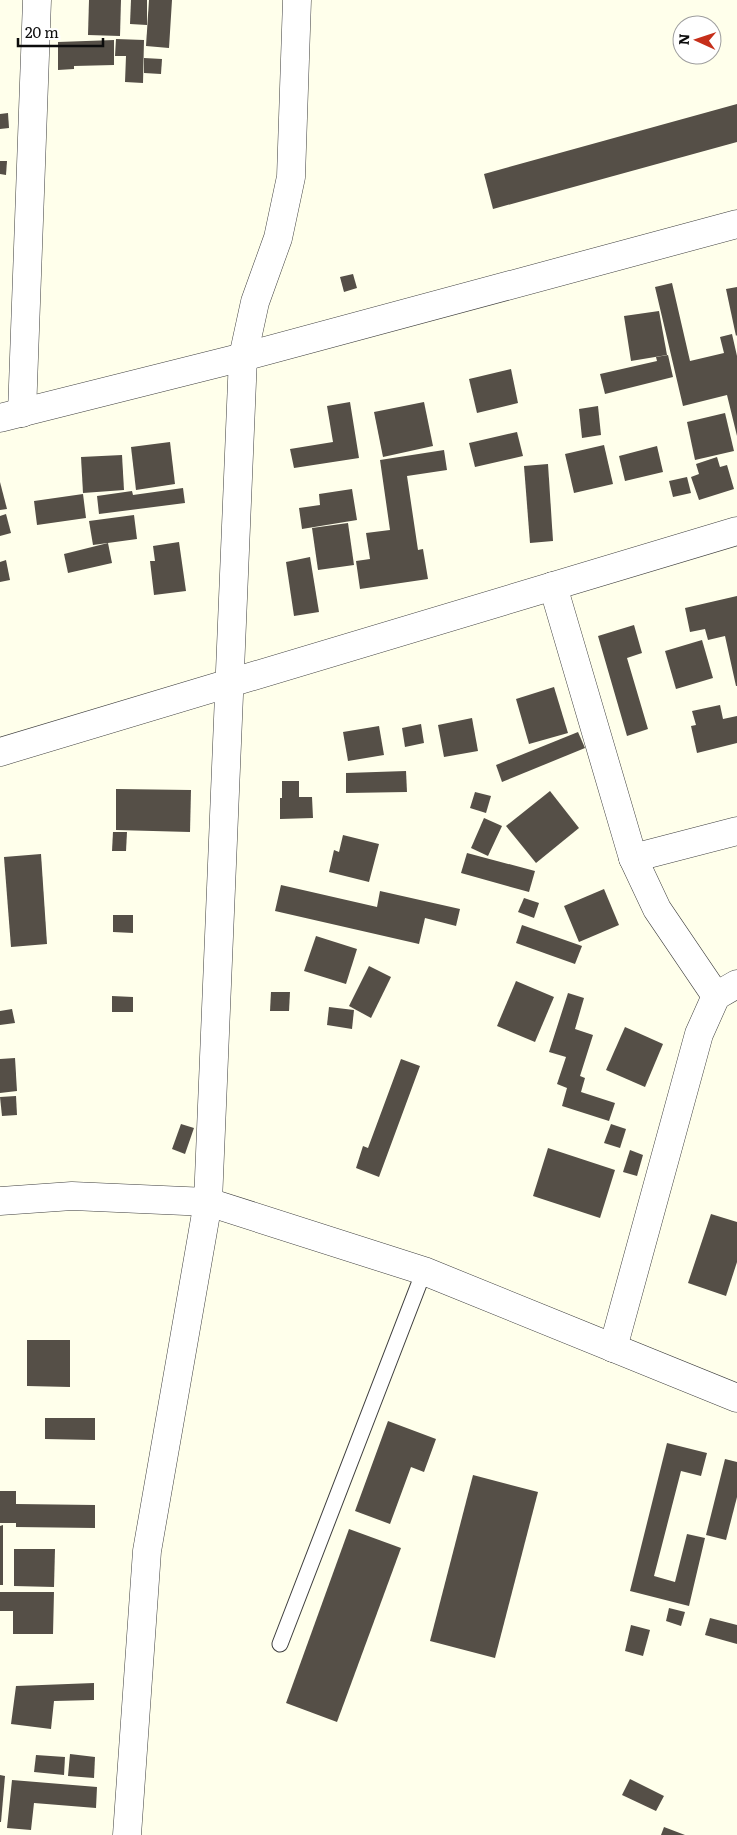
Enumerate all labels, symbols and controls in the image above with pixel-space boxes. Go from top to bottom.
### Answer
scale bar [18,15,102,47]
north arrow [672,15,722,65]
text: 20 m [25,20,59,43]
text: N [673,33,693,46]

